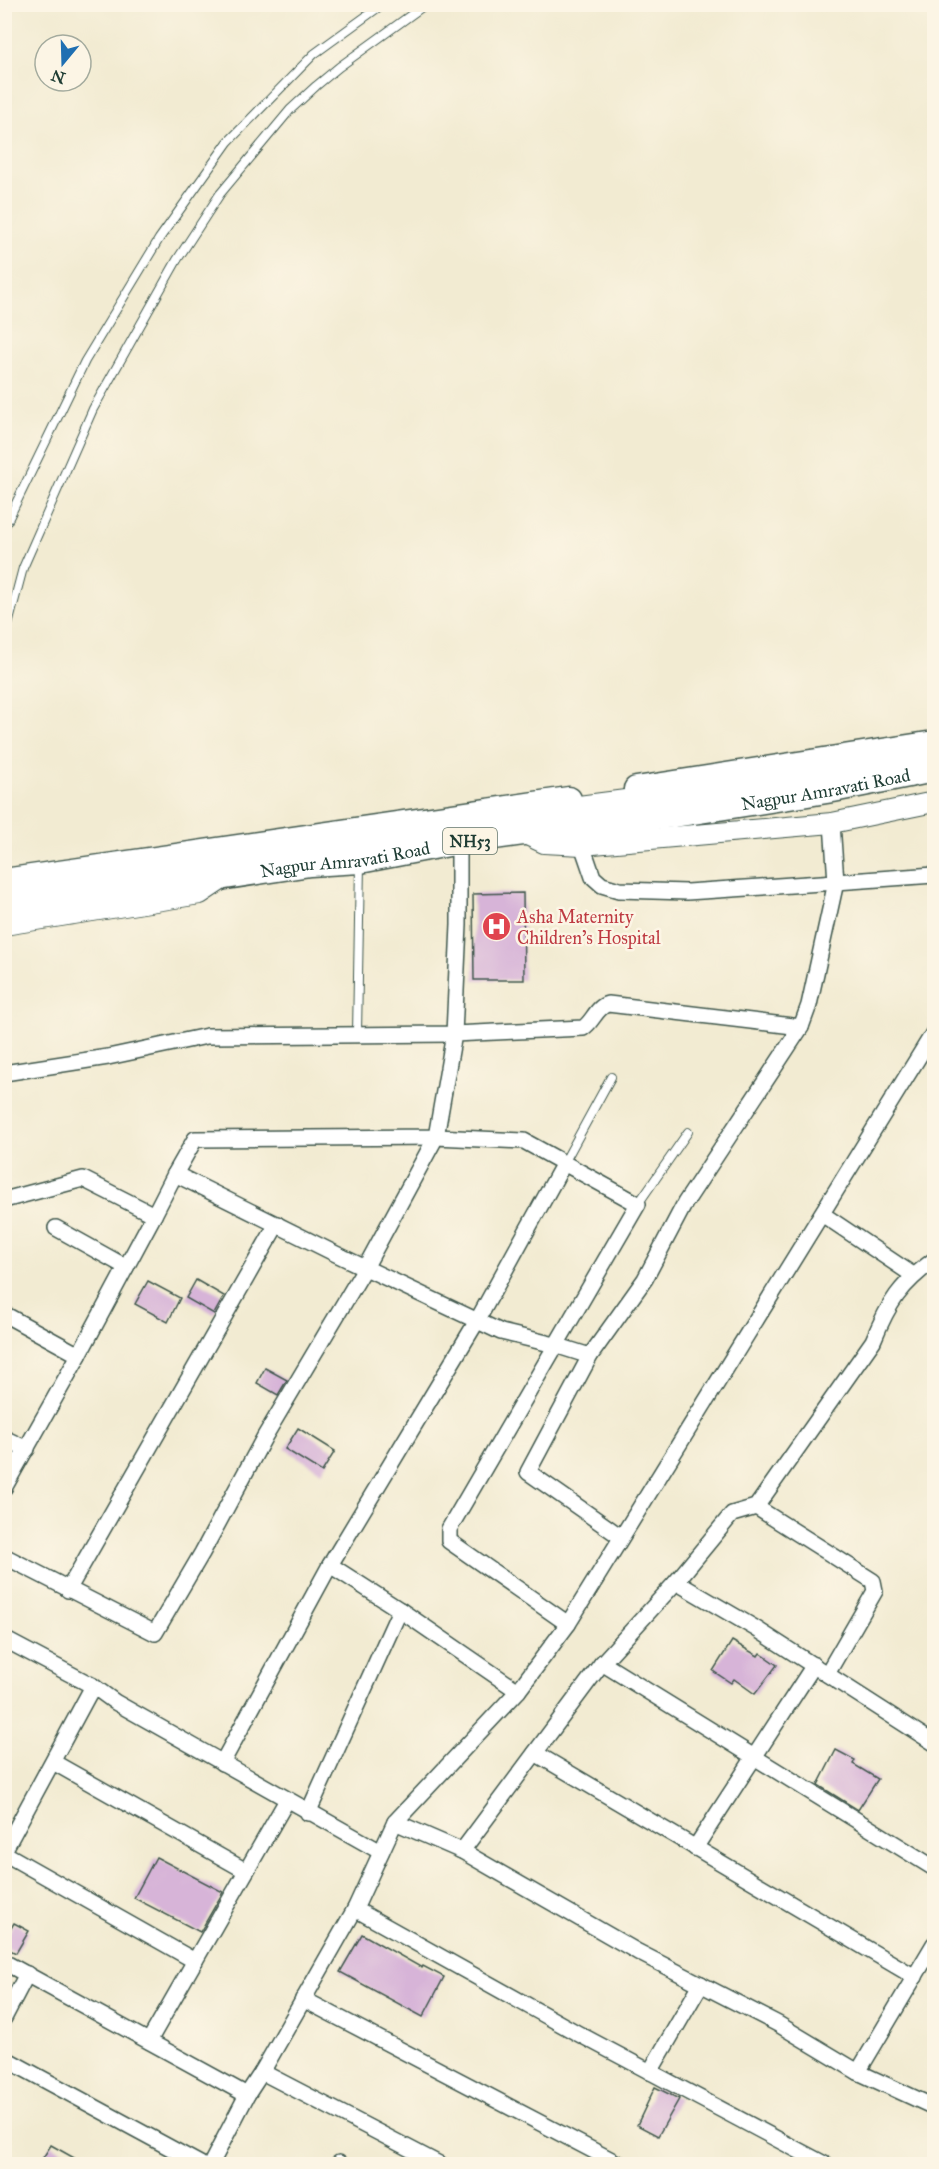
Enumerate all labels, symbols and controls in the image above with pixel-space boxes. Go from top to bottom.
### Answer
north arrow [33,33,93,93]
text: N [48,65,68,88]
street label: Nagpur Amravati Road [740,764,912,815]
road number: NH53 [443,828,497,854]
street label: Nagpur Amravati Road [259,837,432,883]
place label: Asha Maternity Children's Hospital [516,906,661,949]
hospital icon: Asha Maternity Children's Hospital [480,911,512,943]

